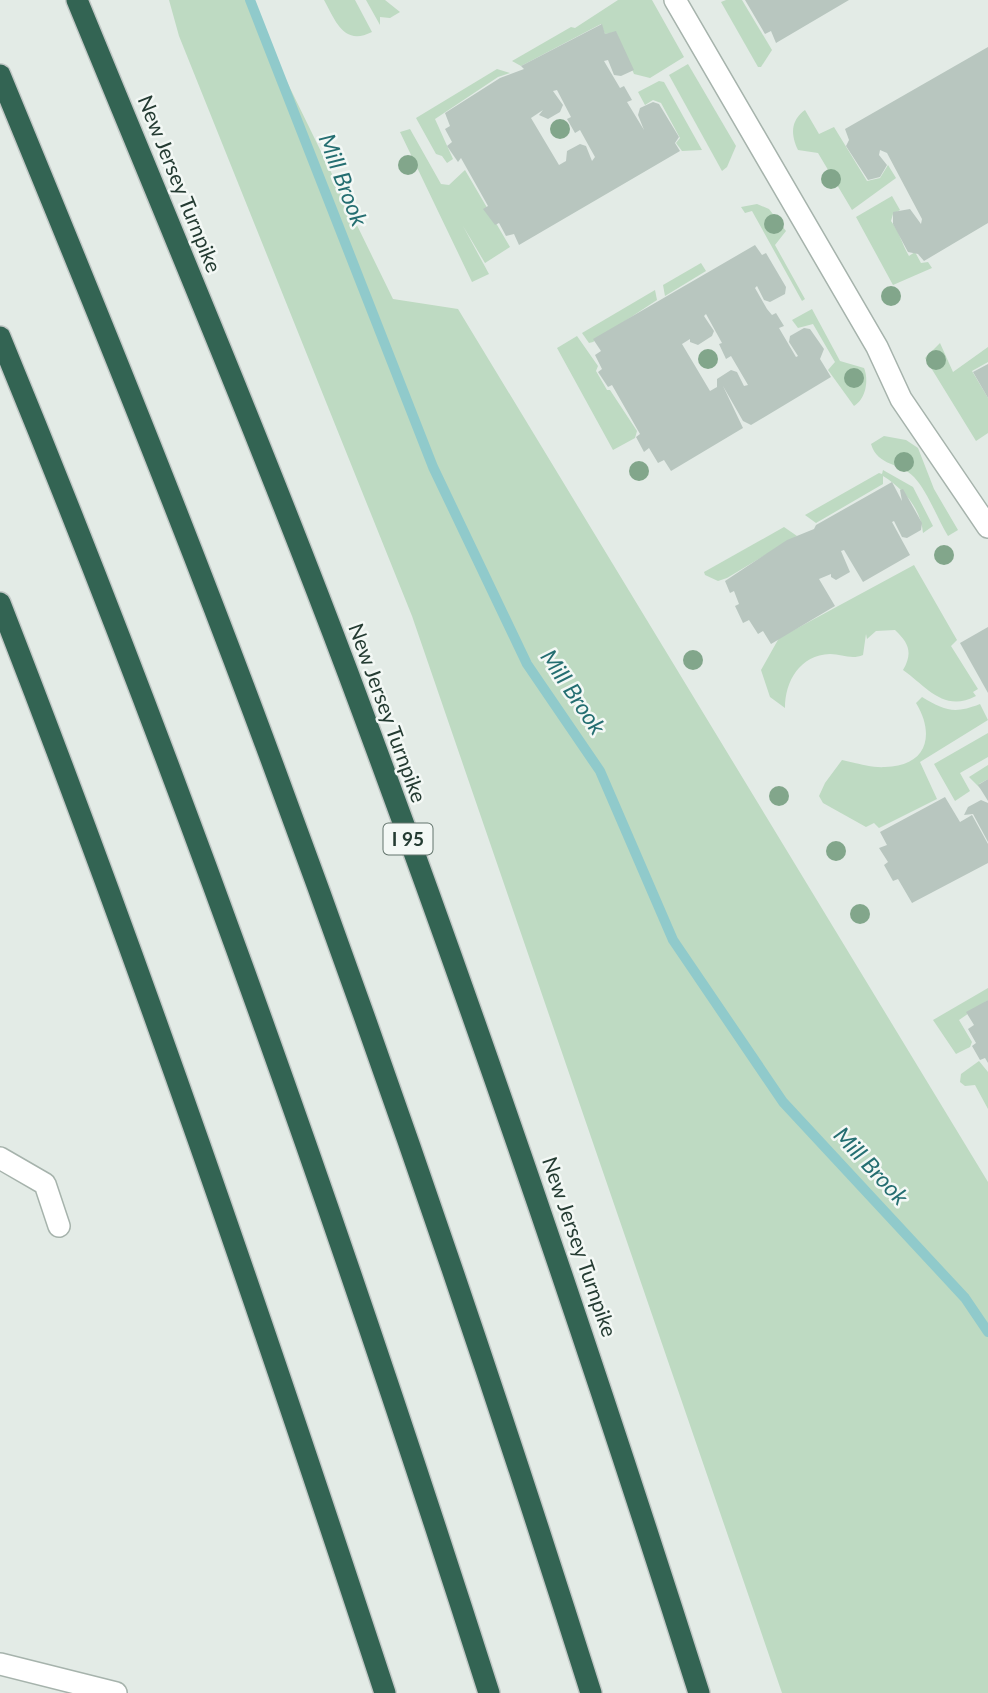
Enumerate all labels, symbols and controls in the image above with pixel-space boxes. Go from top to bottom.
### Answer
street label: New Jersey Turnpike [133,91,227,276]
water label: Mill Brook [314,130,375,231]
street label: New Jersey Turnpike [344,619,432,806]
water label: Mill Brook [535,644,613,740]
road number: I 95 [384,824,432,854]
water label: Mill Brook [829,1120,916,1211]
street label: New Jersey Turnpike [538,1153,623,1340]

